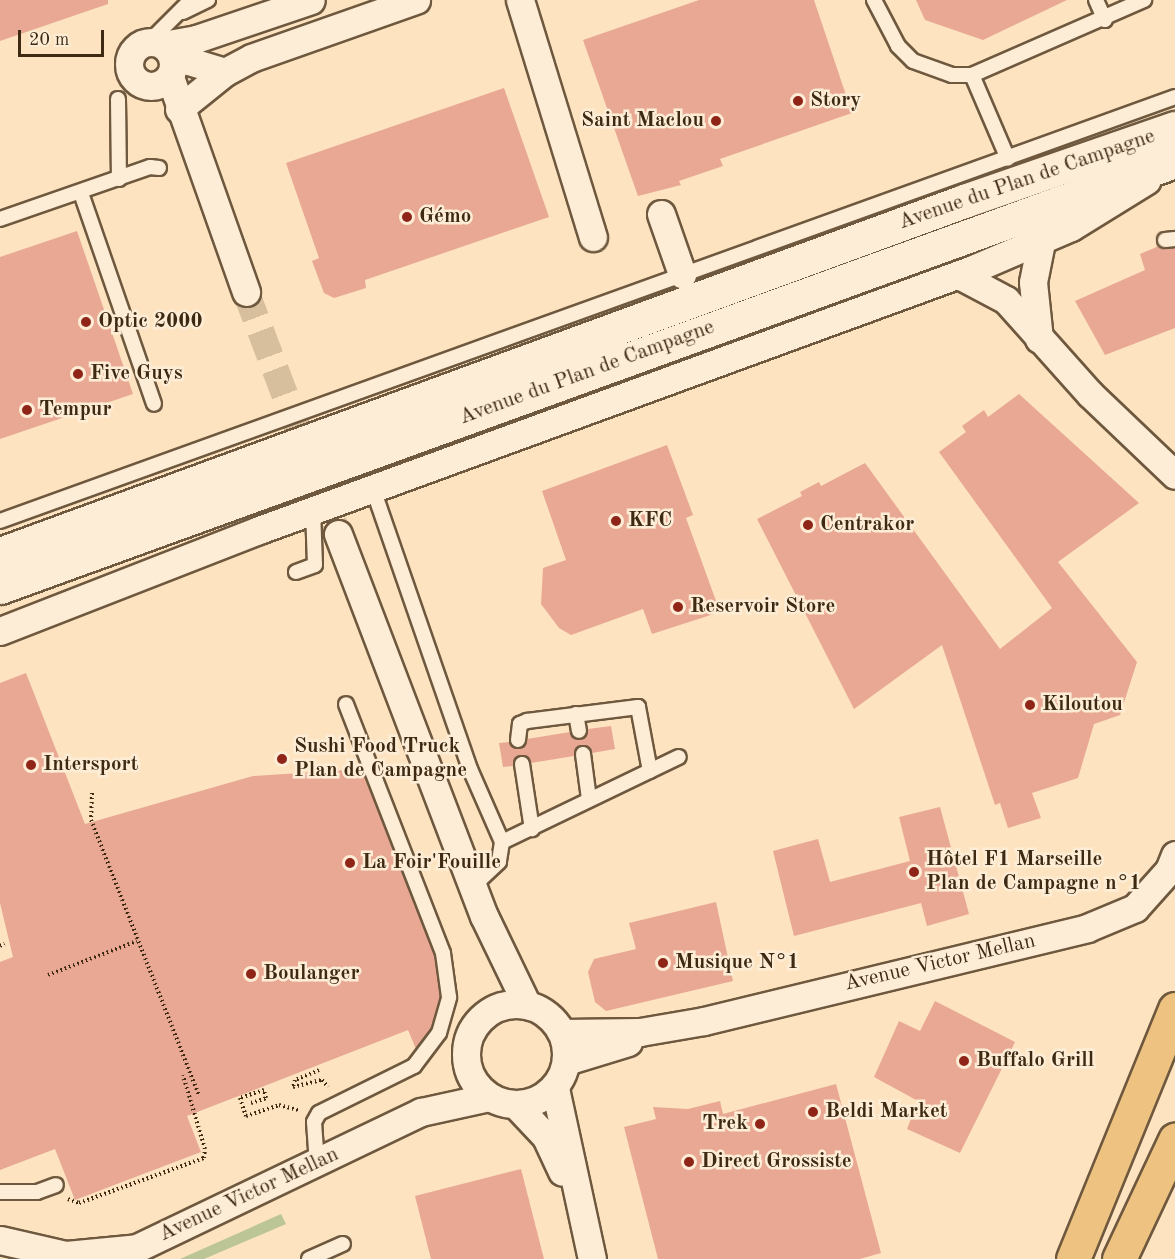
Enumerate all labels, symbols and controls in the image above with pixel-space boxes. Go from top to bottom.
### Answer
scale bar [21,18,106,56]
text: 20 m [29,31,69,49]
place label: Story [810,88,861,114]
marker: Story [791,94,805,108]
place label: Saint Maclou [581,108,704,134]
marker: Saint Maclou [709,114,723,128]
street label: Avenue du Plan de Campagne [896,124,1158,236]
place label: Gémo [419,204,471,230]
marker: Gémo [400,210,414,224]
place label: Optic 2000 [98,309,203,335]
marker: Optic 2000 [79,315,93,329]
street label: Avenue du Plan de Campagne [456,315,718,431]
place label: Five Guys [90,361,183,387]
marker: Five Guys [71,367,85,381]
place label: Tempur [39,397,111,423]
marker: Tempur [20,403,34,417]
place label: KFC [628,508,672,534]
place label: Centrakor [820,512,914,538]
marker: KFC [609,514,623,528]
marker: Centrakor [801,518,815,532]
place label: Reservoir Store [690,594,835,620]
marker: Reservoir Store [671,600,685,614]
place label: Kiloutou [1042,692,1123,718]
marker: Kiloutou [1023,698,1037,712]
place label: Sushi Food Truck Plan de Campagne [294,734,467,784]
place label: Intersport [43,752,138,778]
marker: Sushi Food Truck Plan de Campagne [275,752,289,766]
marker: Intersport [24,758,38,772]
place label: Hôtel F1 Marseille Plan de Campagne n°1 [926,847,1141,897]
place label: La Foir'Fouille [362,850,501,876]
marker: La Foir'Fouille [343,856,357,870]
marker: Hôtel F1 Marseille Plan de Campagne n°1 [907,865,921,879]
street label: Avenue Victor Mellan [842,929,1038,997]
place label: Musique N°1 [675,950,799,976]
marker: Musique N°1 [656,956,670,970]
place label: Boulanger [263,961,360,987]
marker: Boulanger [244,967,258,981]
place label: Buffalo Grill [976,1048,1094,1074]
marker: Buffalo Grill [957,1054,971,1068]
place label: Beldi Market [825,1099,947,1125]
marker: Beldi Market [806,1105,820,1119]
place label: Trek [702,1111,748,1137]
marker: Trek [753,1117,767,1131]
street label: Avenue Victor Mellan [155,1142,343,1248]
place label: Direct Grossiste [701,1149,852,1175]
marker: Direct Grossiste [682,1155,696,1169]

